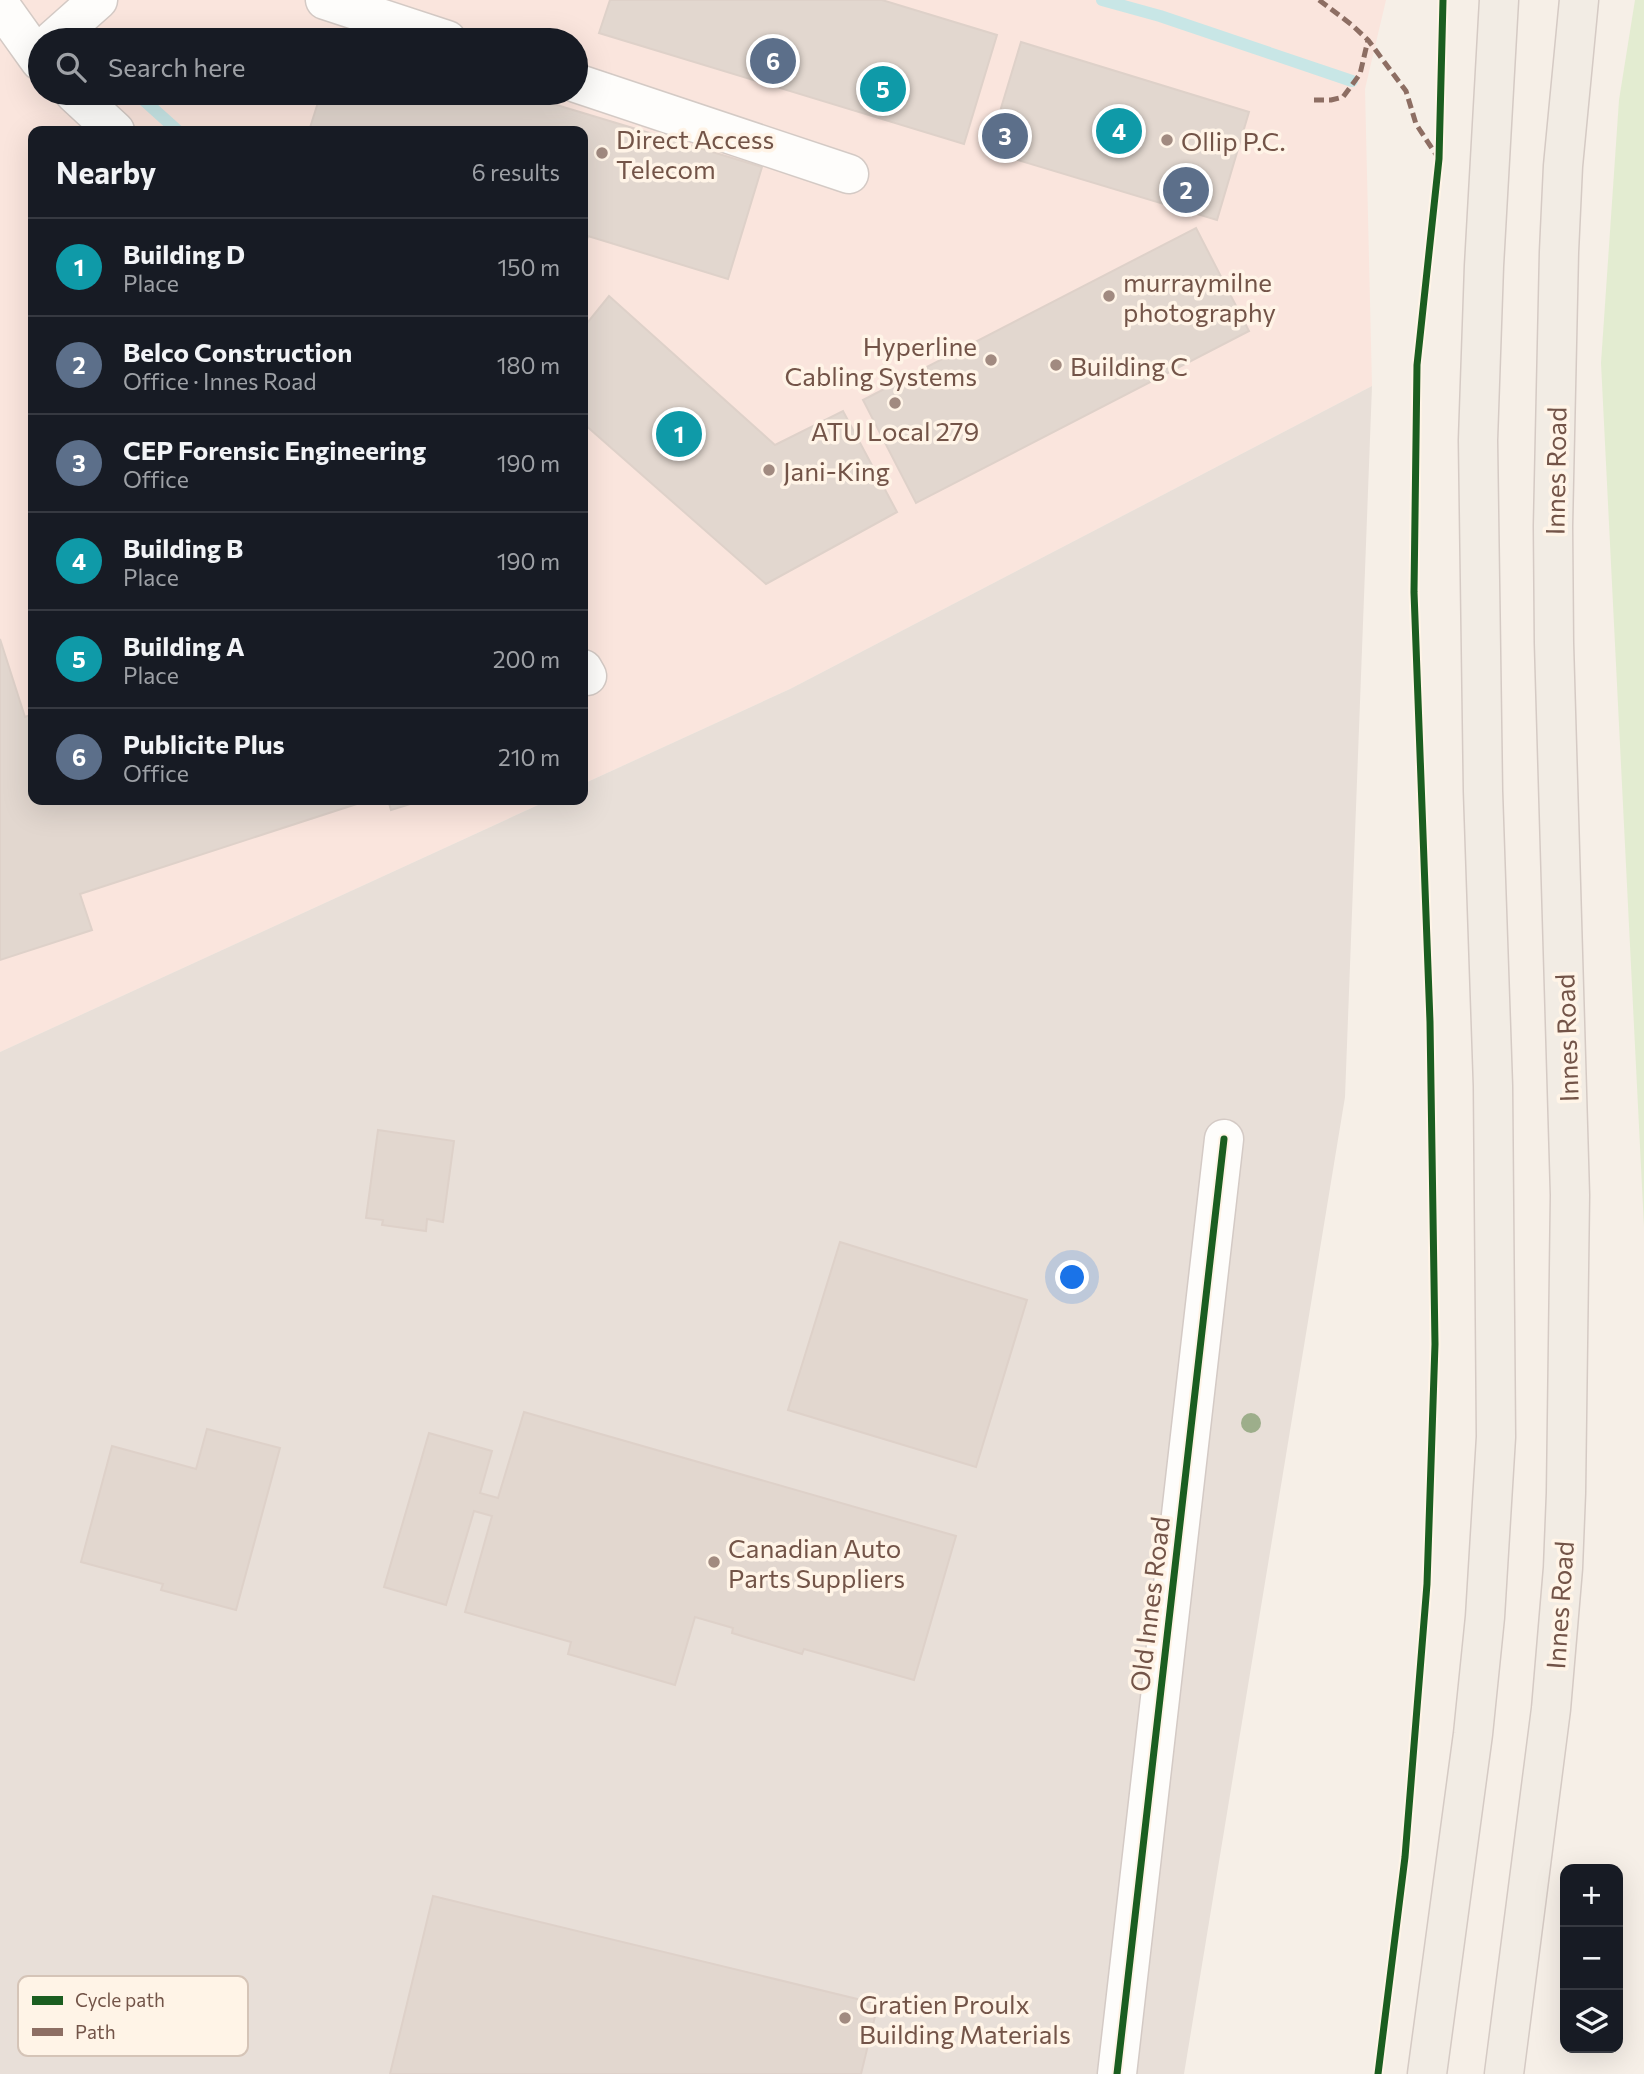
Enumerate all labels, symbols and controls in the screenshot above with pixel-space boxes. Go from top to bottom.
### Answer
search box [28,28,588,105]
pin: 6 [750,35,796,87]
icon: search [52,48,90,86]
text: Search here [108,51,246,82]
pin: 5 [860,63,906,115]
pin: 4 [1096,105,1142,157]
pin: 3 [982,110,1028,162]
place label: Direct Access Telecom [616,123,774,184]
place label: Ollip P.C. [1181,125,1286,156]
marker: Ollip P.C. [1159,132,1175,148]
marker: Direct Access Telecom [594,145,610,161]
text: Nearby [56,153,156,190]
text: 6 results [472,158,560,186]
pin: 2 [1163,164,1209,216]
text: Building D [123,238,245,269]
text: 1 [74,253,84,281]
text: 150 m [497,253,560,281]
place label: murraymilne photography [1123,266,1276,327]
text: Place [123,269,179,297]
marker: murraymilne photography [1101,288,1117,304]
place label: Hyperline Cabling Systems [785,330,977,391]
text: Belco Construction [123,336,352,367]
place label: Building C [1070,350,1188,381]
text: 2 [72,351,86,379]
text: 180 m [497,351,560,379]
marker: Hyperline Cabling Systems [983,352,999,368]
marker: Building C [1048,357,1064,373]
text: Office · Innes Road [123,367,317,395]
marker: ATU Local 279 [887,395,903,411]
street label: Innes Road [1538,407,1572,535]
pin: 1 [656,408,702,460]
place label: ATU Local 279 [811,415,979,446]
text: CEP Forensic Engineering [123,434,426,465]
text: 3 [72,449,86,477]
text: 190 m [497,449,560,477]
place label: Jani-King [783,455,890,486]
marker: Jani-King [761,462,777,478]
text: Office [123,465,189,493]
text: Building B [123,532,243,563]
text: 4 [72,547,86,575]
text: 190 m [497,547,560,575]
text: Place [123,563,179,591]
text: Building A [123,630,245,661]
text: 5 [72,645,86,673]
text: 200 m [493,645,560,673]
text: Place [123,661,179,689]
text: Publicite Plus [123,728,285,759]
text: 6 [72,743,86,771]
text: 210 m [498,743,560,771]
text: Office [123,759,189,787]
street label: Innes Road [1548,973,1584,1103]
your location [1055,1260,1089,1294]
street label: Old Innes Road [1123,1515,1175,1693]
place label: Canadian Auto Parts Suppliers [728,1532,905,1593]
street label: Innes Road [1539,1540,1579,1670]
marker: Canadian Auto Parts Suppliers [706,1554,722,1570]
map controls [1560,1864,1623,2053]
button: + [1560,1864,1623,1927]
button: − [1560,1927,1623,1990]
legend [18,1976,248,2056]
text: Cycle path [75,1988,165,2011]
place label: Gratien Proulx Building Materials [859,1988,1071,2049]
button: layers [1560,1990,1623,2053]
marker: Gratien Proulx Building Materials [837,2010,853,2026]
text: Path [75,2020,116,2043]

